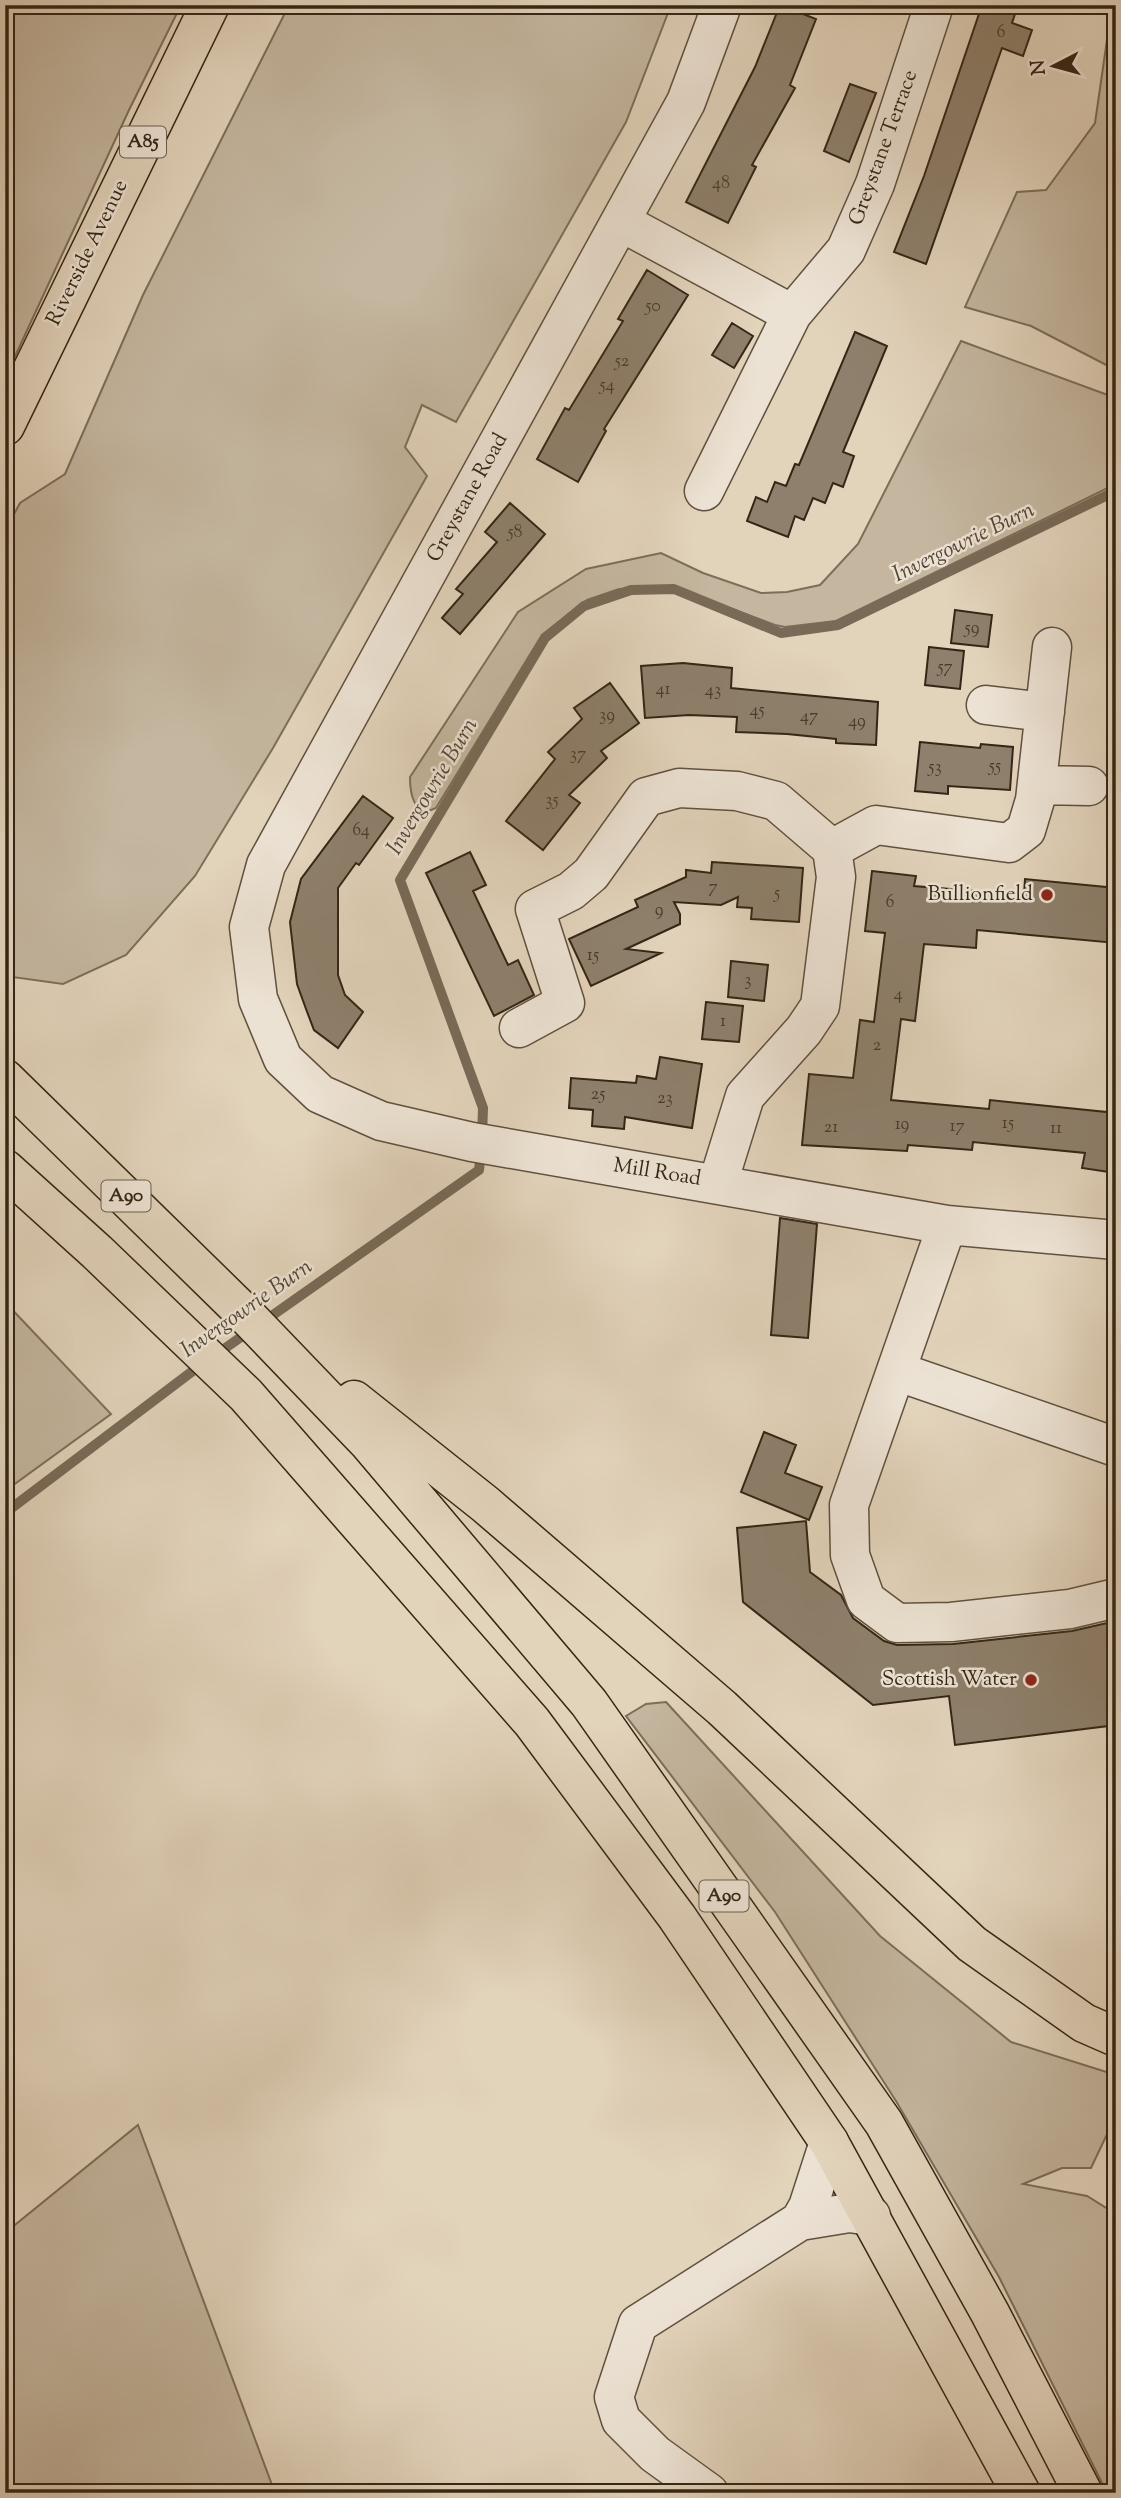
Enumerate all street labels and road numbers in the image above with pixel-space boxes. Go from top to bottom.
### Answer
street label: Greystane Terrace [842,66,926,230]
road number: A85 [120,126,166,158]
street label: Riverside Avenue [40,175,136,331]
street label: Greystane Road [420,428,516,568]
street label: Mill Road [611,1151,703,1195]
road number: A90 [102,1180,150,1212]
road number: A90 [700,1880,748,1912]

